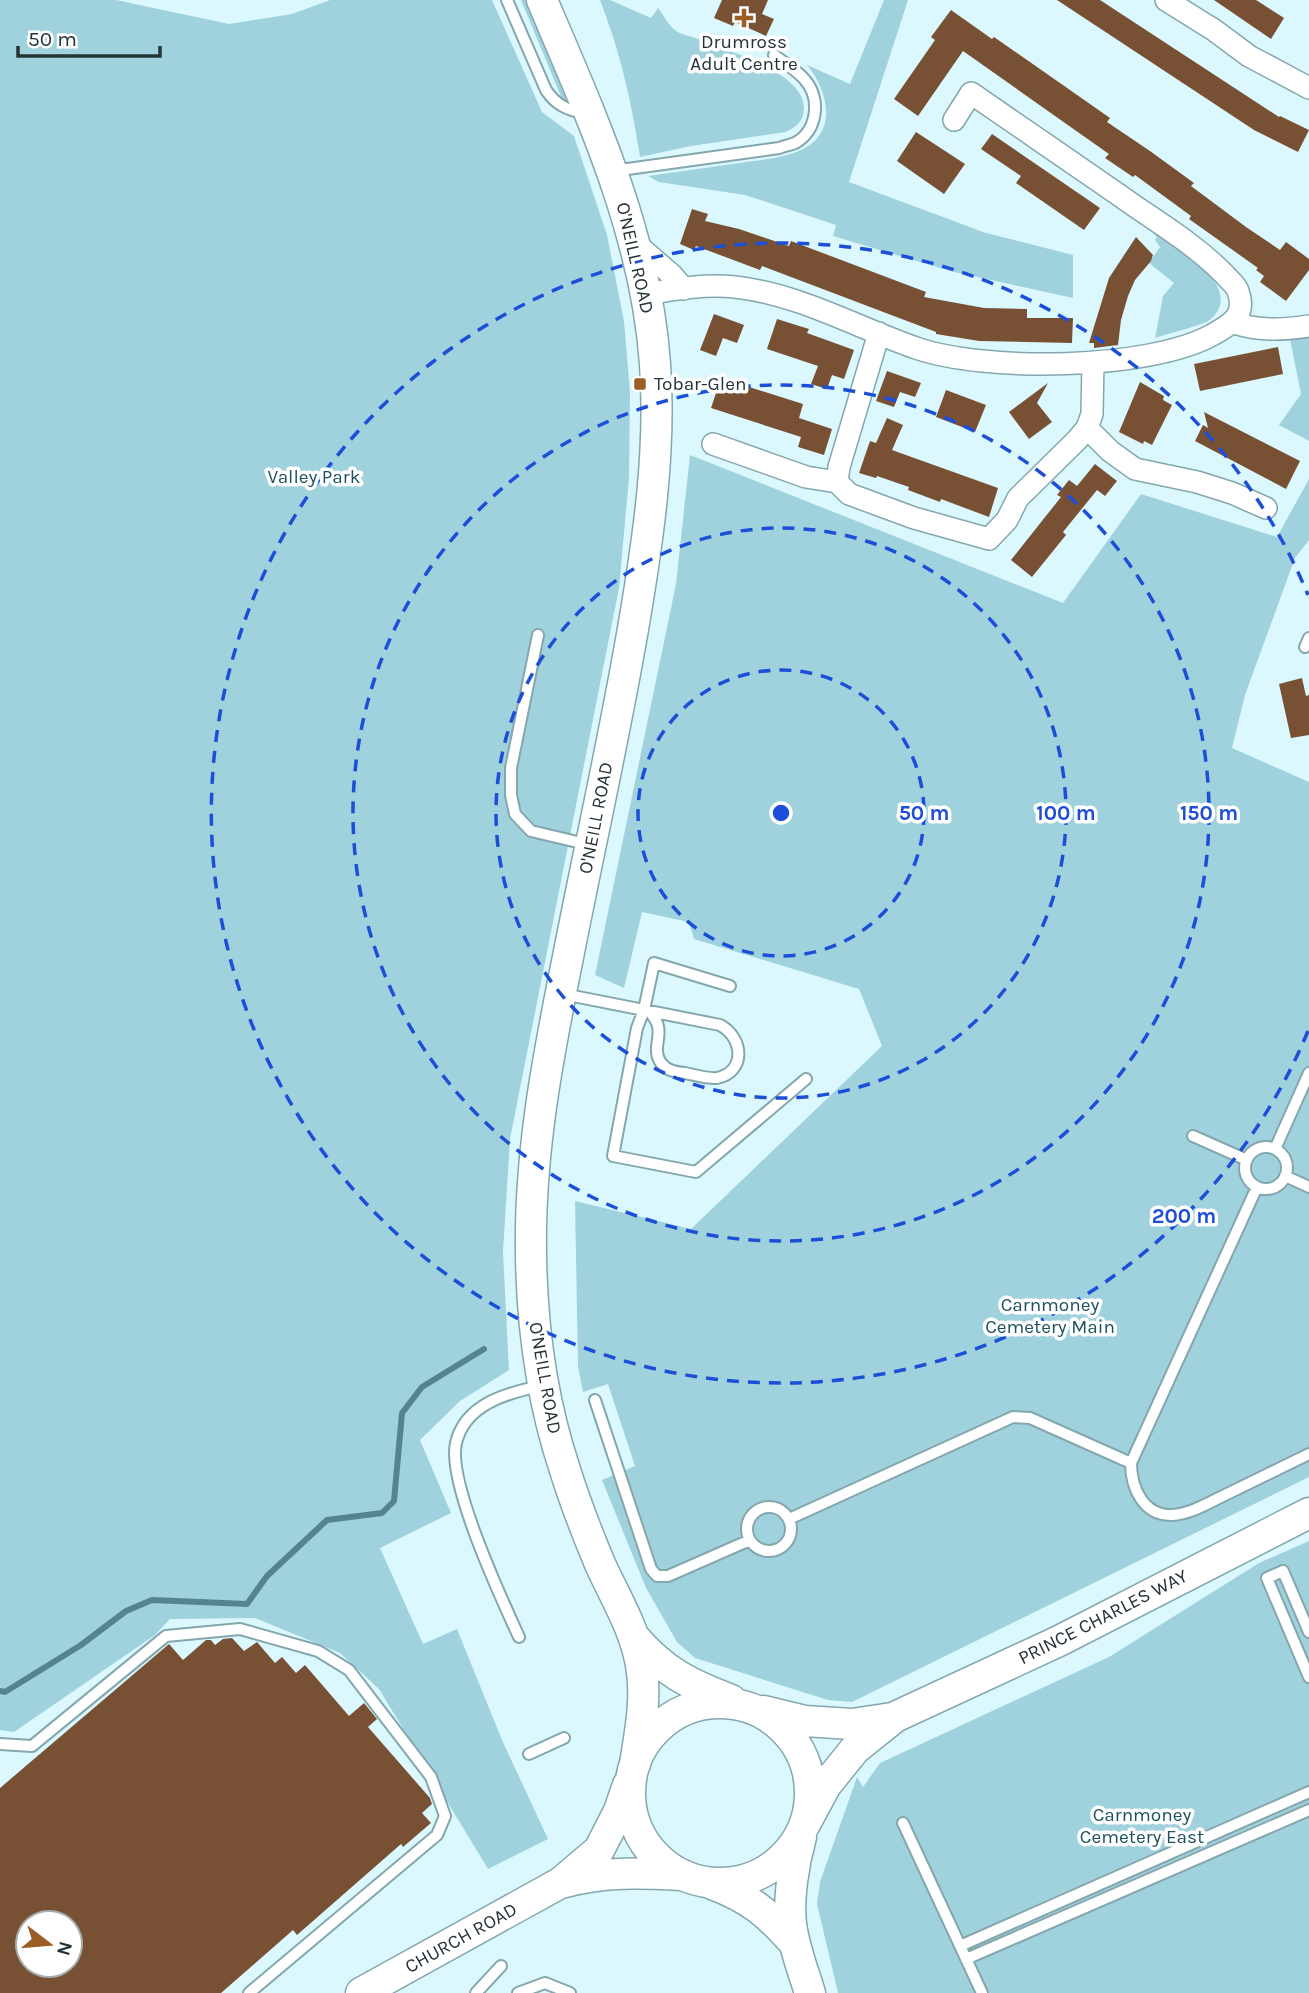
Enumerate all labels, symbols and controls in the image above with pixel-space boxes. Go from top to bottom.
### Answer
marker: Drumross Adult Centre [734,8,754,28]
scale bar [18,14,159,58]
text: 50 m [28,27,77,51]
place label: Drumross Adult Centre [690,31,798,75]
street label: O'NEILL ROAD [612,200,658,316]
place label: Tobar-Glen [654,373,746,395]
marker: Tobar-Glen [632,376,648,392]
park label: Valley Park [268,466,361,488]
street label: O'NEILL ROAD [574,760,618,876]
centre of rings [769,801,793,825]
text: 50 m [899,801,949,825]
text: 100 m [1036,801,1096,825]
text: 150 m [1180,801,1238,825]
text: 200 m [1152,1204,1216,1228]
park label: Carnmoney Cemetery Main [985,1294,1115,1338]
street label: O'NEILL ROAD [524,1320,566,1436]
street label: PRINCE CHARLES WAY [1015,1564,1192,1669]
park label: Carnmoney Cemetery East [1080,1804,1204,1848]
street label: CHURCH ROAD [401,1898,521,1978]
north arrow [14,1909,84,1979]
text: N [52,1939,77,1958]

